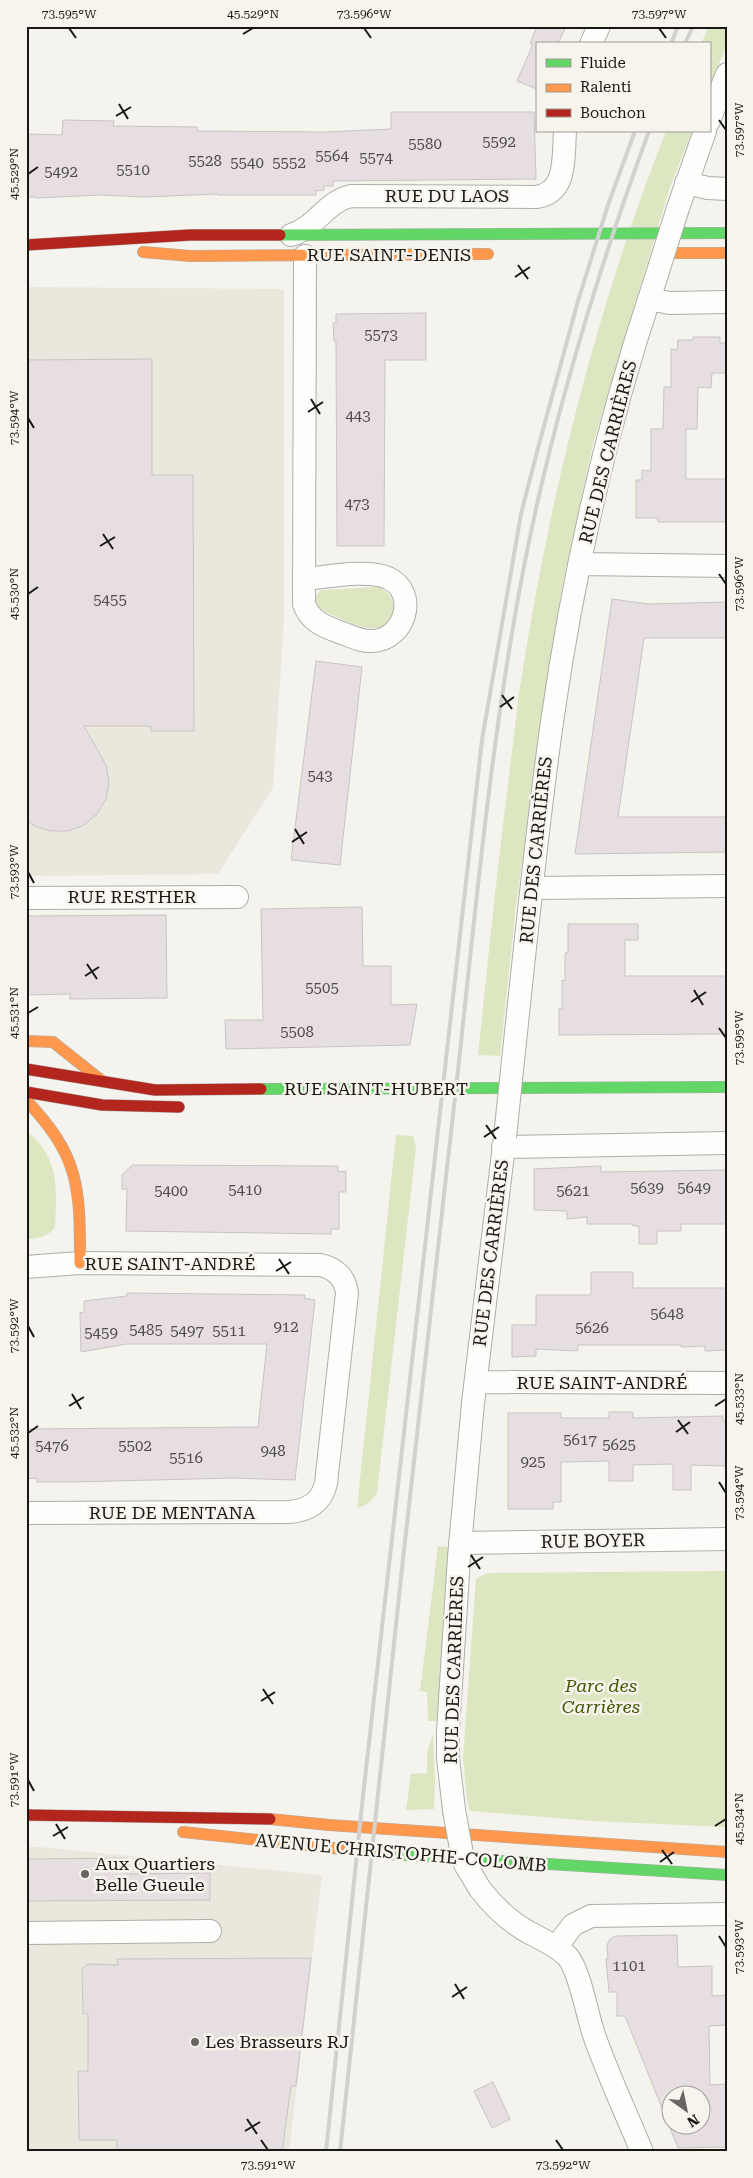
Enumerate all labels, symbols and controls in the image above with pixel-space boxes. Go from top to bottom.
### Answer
text: 73.595°W [42,7,97,21]
text: 45.529°N [227,7,279,21]
text: 73.596°W [337,7,392,21]
text: 73.597°W [632,7,687,21]
legend [536,42,710,132]
text: Fluide [580,54,626,72]
text: Ralenti [580,78,632,96]
text: 73.597°W [732,102,746,157]
text: Bouchon [580,104,646,122]
house number: 5592 [482,133,516,151]
house number: 5580 [408,135,442,153]
house number: 5564 [315,147,349,165]
text: 45.529°N [7,148,21,200]
house number: 5574 [359,149,393,167]
house number: 5528 [188,152,222,170]
house number: 5540 [230,154,264,172]
house number: 5552 [272,154,306,172]
house number: 5510 [116,161,150,179]
house number: 5492 [44,163,78,181]
street label: RUE DU LAOS [385,185,509,206]
street label: RUE SAINT-DENIS [307,244,471,265]
house number: 5573 [364,326,398,344]
street label: RUE DES CARRIÈRES [575,358,640,546]
text: 73.594°W [7,390,21,445]
house number: 443 [345,407,371,425]
house number: 473 [344,495,370,513]
text: 73.596°W [732,556,746,611]
text: 45.530°N [7,568,21,620]
house number: 5455 [93,591,127,609]
street label: RUE DES CARRIÈRES [515,755,556,945]
house number: 543 [307,767,333,785]
text: 73.593°W [7,844,21,899]
street label: RUE RESTHER [68,886,197,907]
house number: 5505 [305,979,339,997]
text: 45.531°N [7,987,21,1039]
text: 73.595°W [732,1010,746,1065]
house number: 5508 [280,1023,314,1041]
street label: RUE SAINT-HUBERT [284,1078,468,1099]
street label: RUE DES CARRIÈRES [469,1158,512,1348]
house number: 5639 [630,1179,664,1197]
house number: 5649 [677,1179,711,1197]
house number: 5410 [228,1181,262,1199]
house number: 5400 [154,1182,188,1200]
house number: 5621 [556,1182,590,1200]
street label: RUE SAINT-ANDRÉ [84,1253,256,1274]
text: 73.592°W [7,1298,21,1353]
house number: 5648 [650,1305,684,1323]
house number: 912 [273,1318,299,1336]
house number: 5626 [575,1319,609,1337]
house number: 5485 [129,1321,163,1339]
house number: 5497 [170,1322,204,1340]
house number: 5511 [212,1322,246,1340]
house number: 5459 [84,1324,118,1342]
street label: RUE SAINT-ANDRÉ [516,1372,688,1393]
text: 45.533°N [732,1373,746,1425]
text: 45.532°N [7,1407,21,1459]
house number: 5617 [563,1431,597,1449]
house number: 5625 [602,1436,636,1454]
house number: 5476 [35,1437,69,1455]
house number: 5502 [118,1437,152,1455]
house number: 948 [260,1442,286,1460]
house number: 5516 [169,1449,203,1467]
house number: 925 [520,1453,546,1471]
text: 73.594°W [732,1465,746,1520]
street label: RUE DE MENTANA [89,1502,256,1523]
street label: RUE BOYER [540,1529,646,1552]
street label: RUE DES CARRIÈRES [440,1576,467,1764]
park label: Parc des Carrières [562,1675,640,1717]
text: 73.591°W [7,1752,21,1807]
text: 45.534°N [732,1793,746,1845]
street label: AVENUE CHRISTOPHE-COLOMB [255,1829,548,1876]
place label: Aux Quartiers Belle Gueule [95,1853,215,1895]
marker: Aux Quartiers Belle Gueule [79,1868,91,1880]
text: 73.593°W [732,1919,746,1974]
house number: 1101 [612,1957,646,1975]
place label: Les Brasseurs RJ [205,2031,349,2052]
marker: Les Brasseurs RJ [189,2036,201,2048]
north arrow [660,2086,710,2136]
text: N [684,2111,702,2131]
text: 73.591°W [241,2158,296,2172]
text: 73.592°W [536,2158,591,2172]

